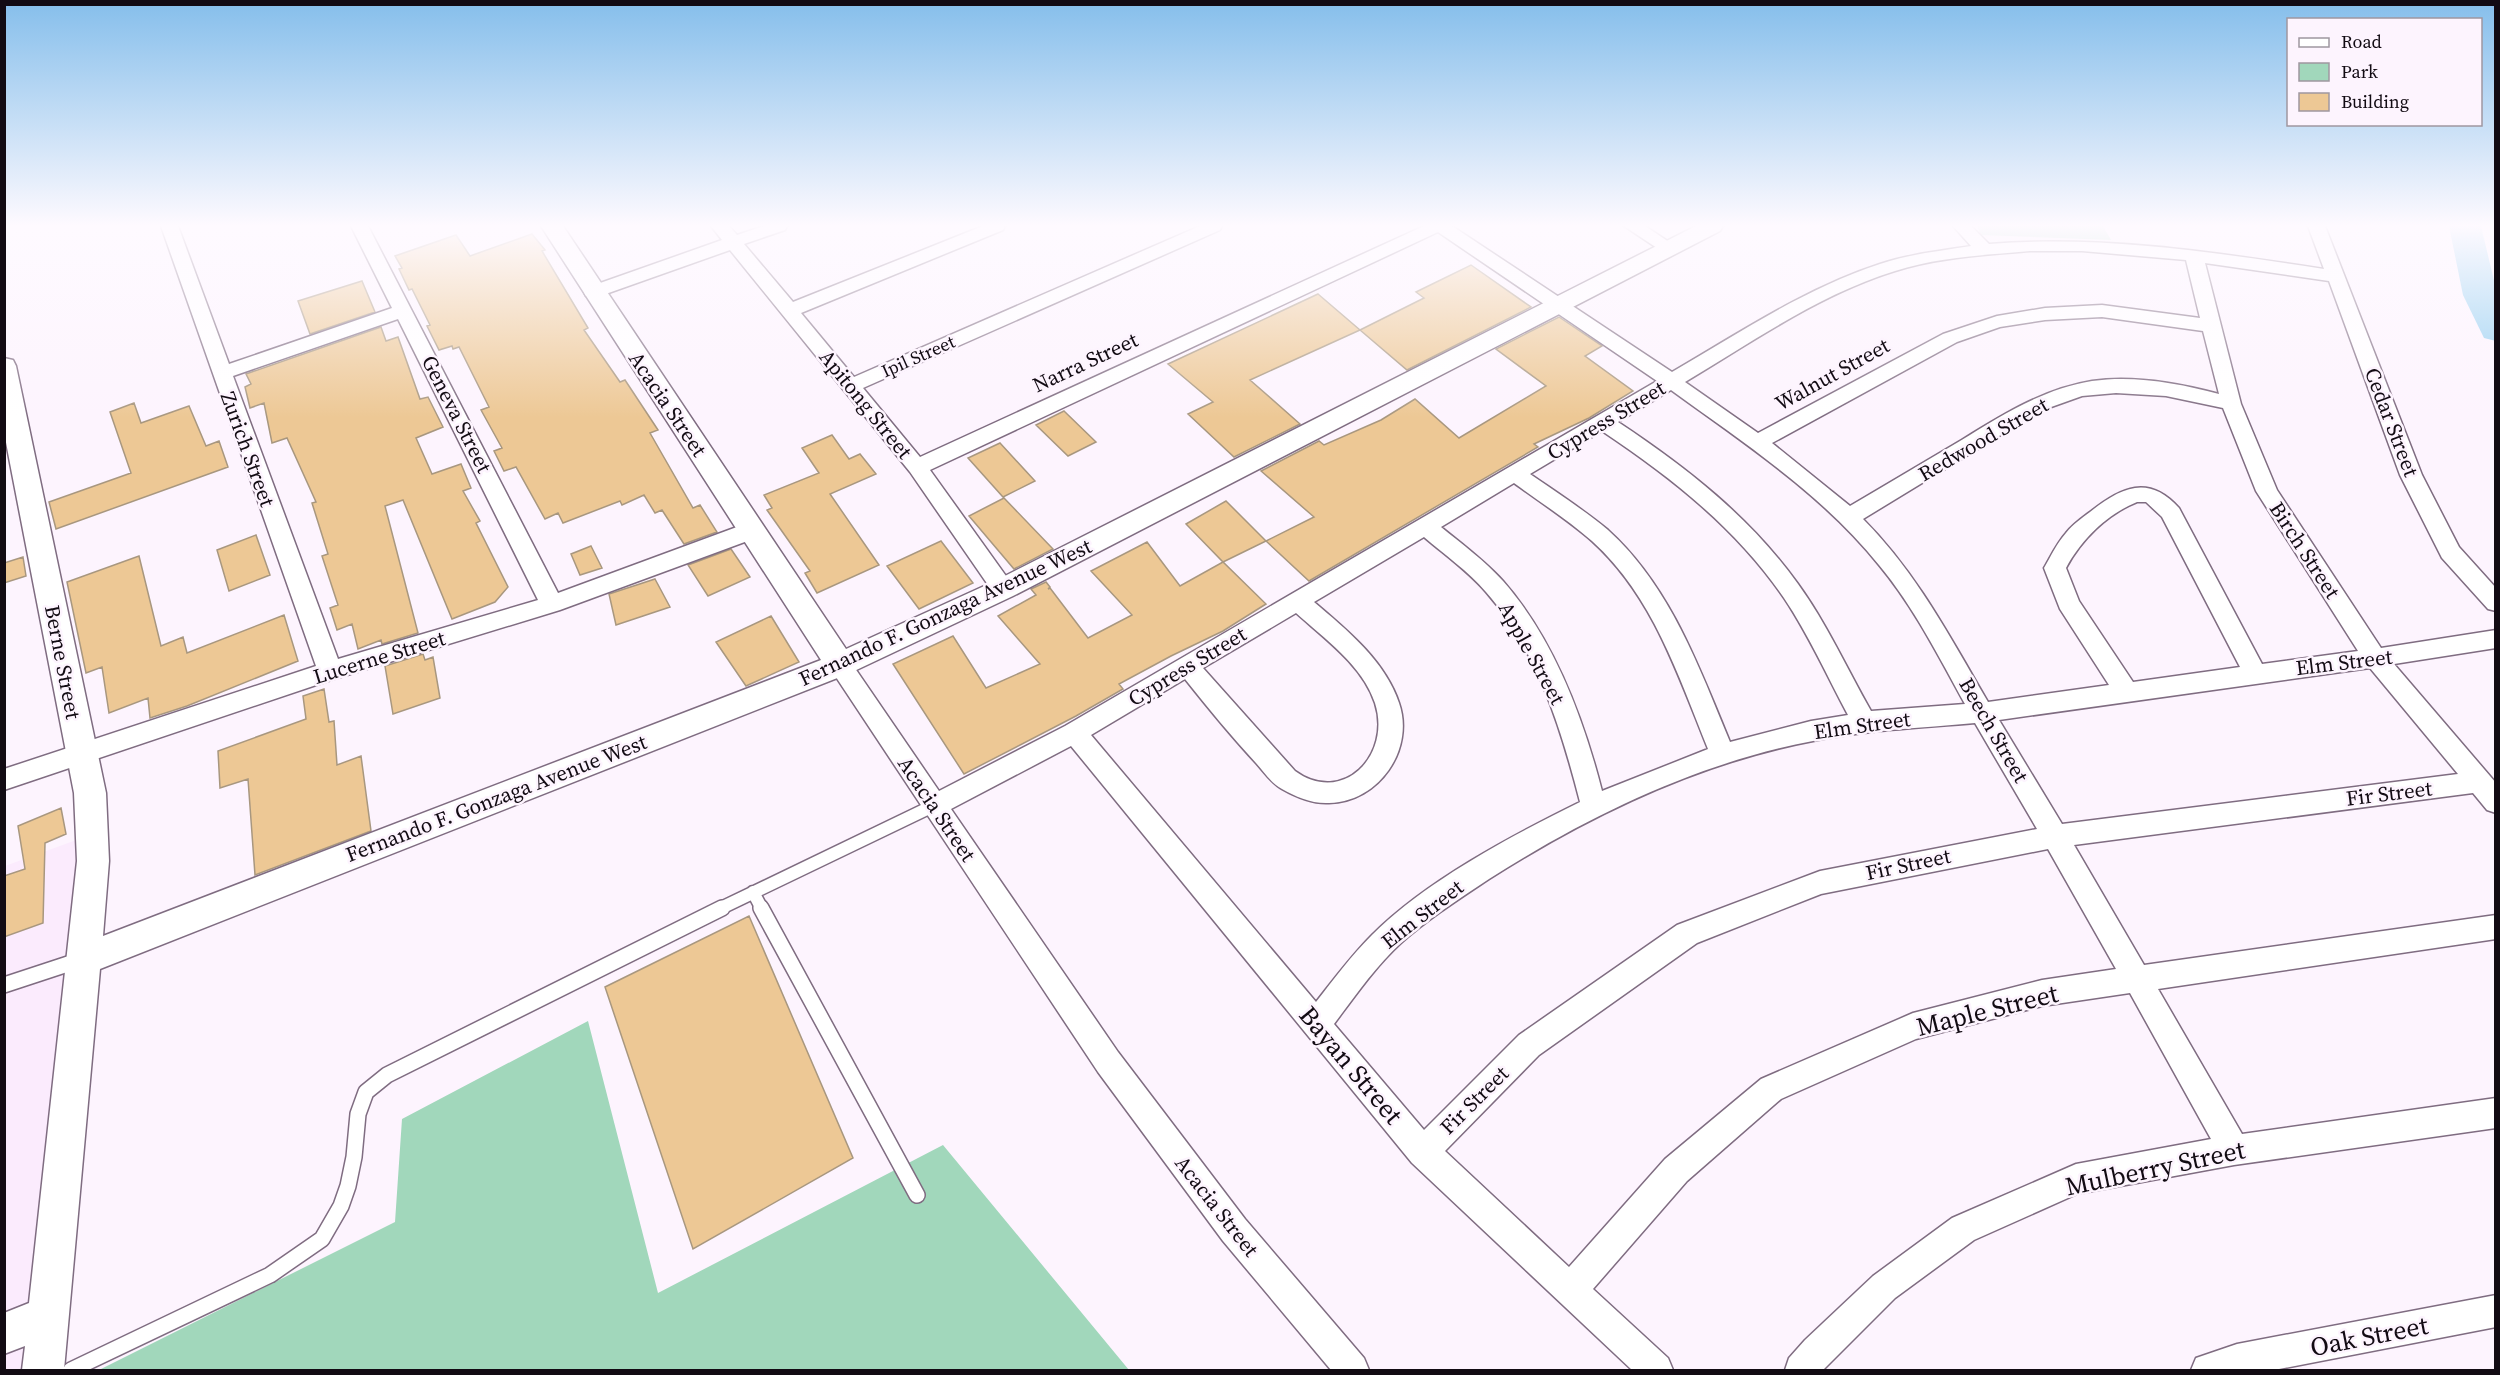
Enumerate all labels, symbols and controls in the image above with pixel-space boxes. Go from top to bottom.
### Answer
legend [2287,18,2482,126]
text: Road [2341,29,2382,54]
text: Park [2341,59,2378,84]
text: Building [2341,89,2409,114]
street label: Narra Street [1028,325,1143,399]
street label: Ipil Street [877,329,959,383]
street label: Walnut Street [1770,331,1895,417]
street label: Apitong Street [813,343,919,465]
street label: Acacia Street [622,346,714,462]
street label: Geneva Street [415,350,499,478]
street label: Cedar Street [2358,363,2426,481]
street label: Cypress Street [1542,373,1671,467]
street label: Zurich Street [214,387,282,511]
street label: Redwood Street [1913,390,2053,488]
street label: Birch Street [2263,496,2347,604]
street label: Fernando F. Gonzaga Avenue West [794,531,1096,693]
street label: Apple Street [1492,596,1572,710]
street label: Berne Street [38,603,88,722]
street label: Cypress Street [1123,619,1252,713]
street label: Lucerne Street [309,623,449,691]
street label: Elm Street [2294,642,2394,682]
street label: Beech Street [1952,672,2036,788]
street label: Elm Street [1812,704,1912,746]
street label: Fernando F. Gonzaga Avenue West [341,727,651,869]
street label: Acacia Street [891,751,983,867]
street label: Fir Street [2344,773,2434,813]
street label: Fir Street [1863,841,1953,887]
street label: Elm Street [1375,873,1469,955]
street label: Maple Street [1912,975,2062,1045]
street label: Bayan Street [1291,998,1412,1132]
street label: Fir Street [1433,1059,1515,1141]
street label: Mulberry Street [2062,1131,2249,1205]
street label: Acacia Street [1168,1149,1266,1263]
street label: Oak Street [2307,1307,2431,1365]

